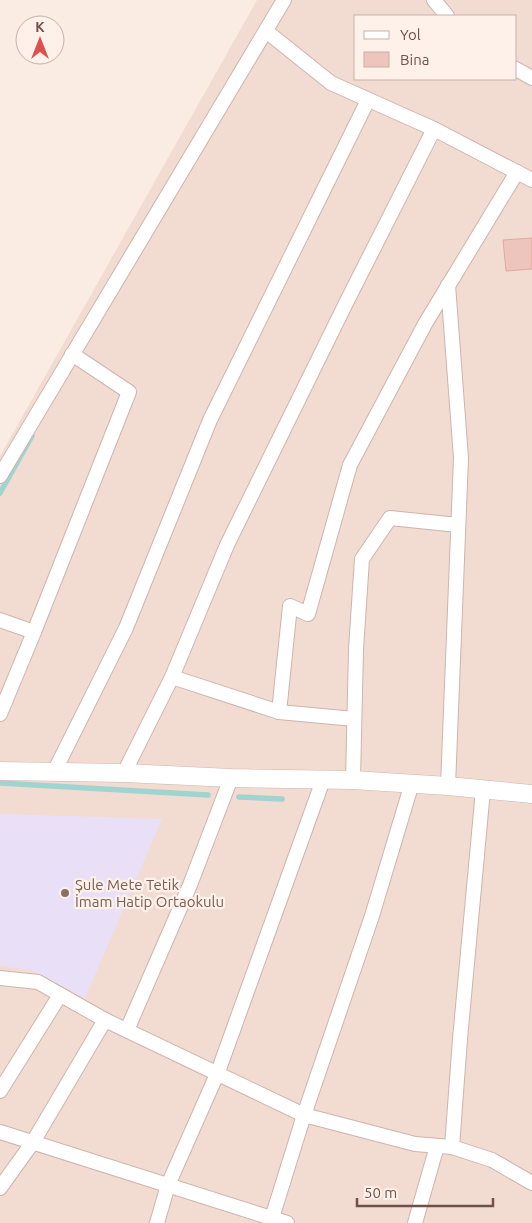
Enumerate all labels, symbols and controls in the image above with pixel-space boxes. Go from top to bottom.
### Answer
north arrow [15,15,65,65]
legend [354,15,517,80]
text: K [35,19,45,35]
text: Yol [400,26,421,43]
text: Bina [400,51,429,68]
place label: Şule Mete Tetik İmam Hatip Ortaokulu [75,876,224,910]
marker: Şule Mete Tetik İmam Hatip Ortaokulu [59,887,71,899]
scale bar [357,1176,493,1208]
text: 50 m [364,1184,397,1201]

